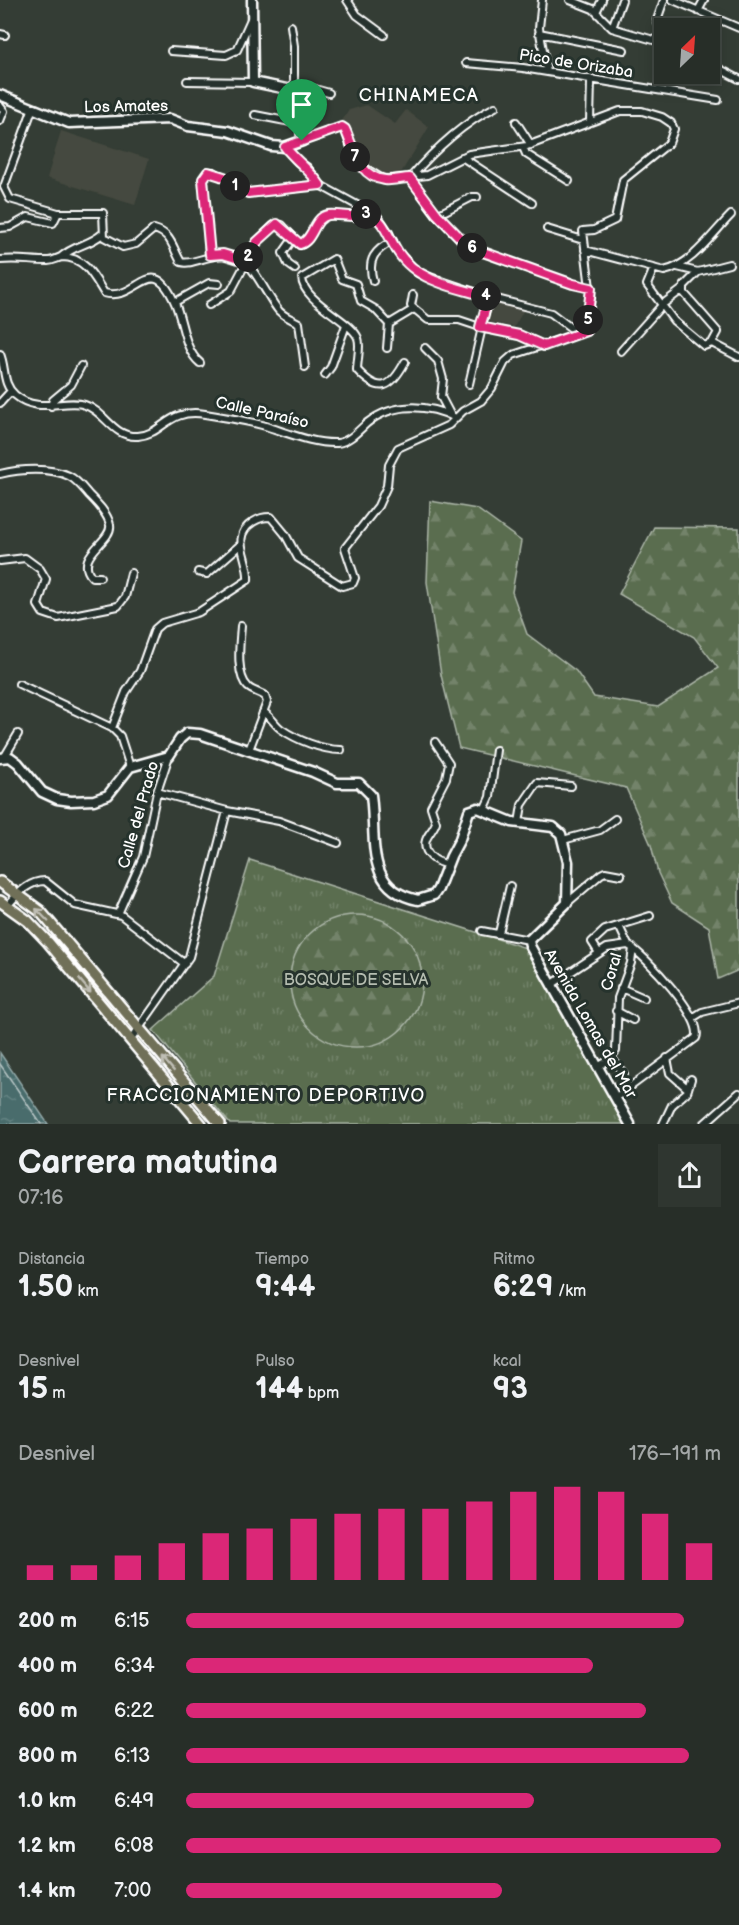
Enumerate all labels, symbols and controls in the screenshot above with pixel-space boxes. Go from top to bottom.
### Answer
north arrow [654,18,720,84]
map controls [654,18,720,84]
street label: Pico de Orizaba [518,46,634,82]
pin [276,79,327,141]
district label: CHINAMECA [359,85,479,106]
icon: arrive [285,88,318,121]
street label: Los Amates [84,97,168,117]
pin: 7 [340,142,370,172]
text: 7 [351,147,359,166]
pin: 1 [220,171,250,201]
text: 1 [232,176,238,195]
pin: 3 [351,199,381,229]
text: 3 [361,204,371,223]
pin: 6 [457,233,487,263]
text: 6 [467,238,477,257]
pin: 2 [233,242,263,272]
text: 2 [243,247,253,266]
pin: 4 [471,281,501,311]
text: 4 [481,286,491,305]
pin: 5 [573,305,603,335]
text: 5 [583,310,593,329]
street label: Calle Paraíso [214,393,310,433]
street label: Calle del Prado [115,759,163,871]
one-way arrow [35,907,49,922]
street label: Avenida Lomas del Mar [539,946,641,1102]
street label: Coral [598,951,626,993]
park label: BOSQUE DE SELVA [284,971,428,990]
one-way arrow [78,978,92,993]
one-way arrow [161,1057,175,1072]
district label: FRACCIONAMIENTO DEPORTIVO [106,1085,426,1106]
text: Carrera matutina [18,1143,278,1183]
button: share [658,1144,721,1207]
text: 07:16 [18,1186,64,1210]
text: Distancia [18,1250,85,1269]
text: Tiempo [255,1250,309,1269]
text: Ritmo [493,1250,535,1269]
text: 1.50 [18,1269,73,1305]
text: 9:44 [255,1269,315,1305]
text: 6:29 [493,1269,554,1305]
text: km [73,1282,99,1301]
text: /km [554,1282,586,1301]
text: Desnivel [18,1352,80,1371]
text: Pulso [255,1352,295,1371]
text: kcal [493,1352,521,1371]
text: 15 [18,1371,48,1407]
text: 144 [255,1371,303,1407]
text: 93 [493,1371,528,1407]
text: m [48,1384,66,1403]
text: bpm [303,1384,339,1403]
text: Desnivel [18,1442,95,1466]
text: 176–191 m [629,1442,721,1466]
text: 200 m [18,1609,77,1633]
text: 6:15 [114,1609,149,1633]
text: 400 m [18,1654,77,1678]
text: 6:34 [114,1654,155,1678]
text: 600 m [18,1699,78,1723]
text: 6:22 [114,1699,154,1723]
text: 800 m [18,1744,77,1768]
text: 6:13 [114,1744,150,1768]
text: 1.0 km [18,1789,76,1813]
text: 6:49 [114,1789,154,1813]
text: 1.2 km [18,1834,76,1858]
text: 6:08 [114,1834,154,1858]
text: 1.4 km [18,1879,76,1903]
text: 7:00 [114,1879,151,1903]

